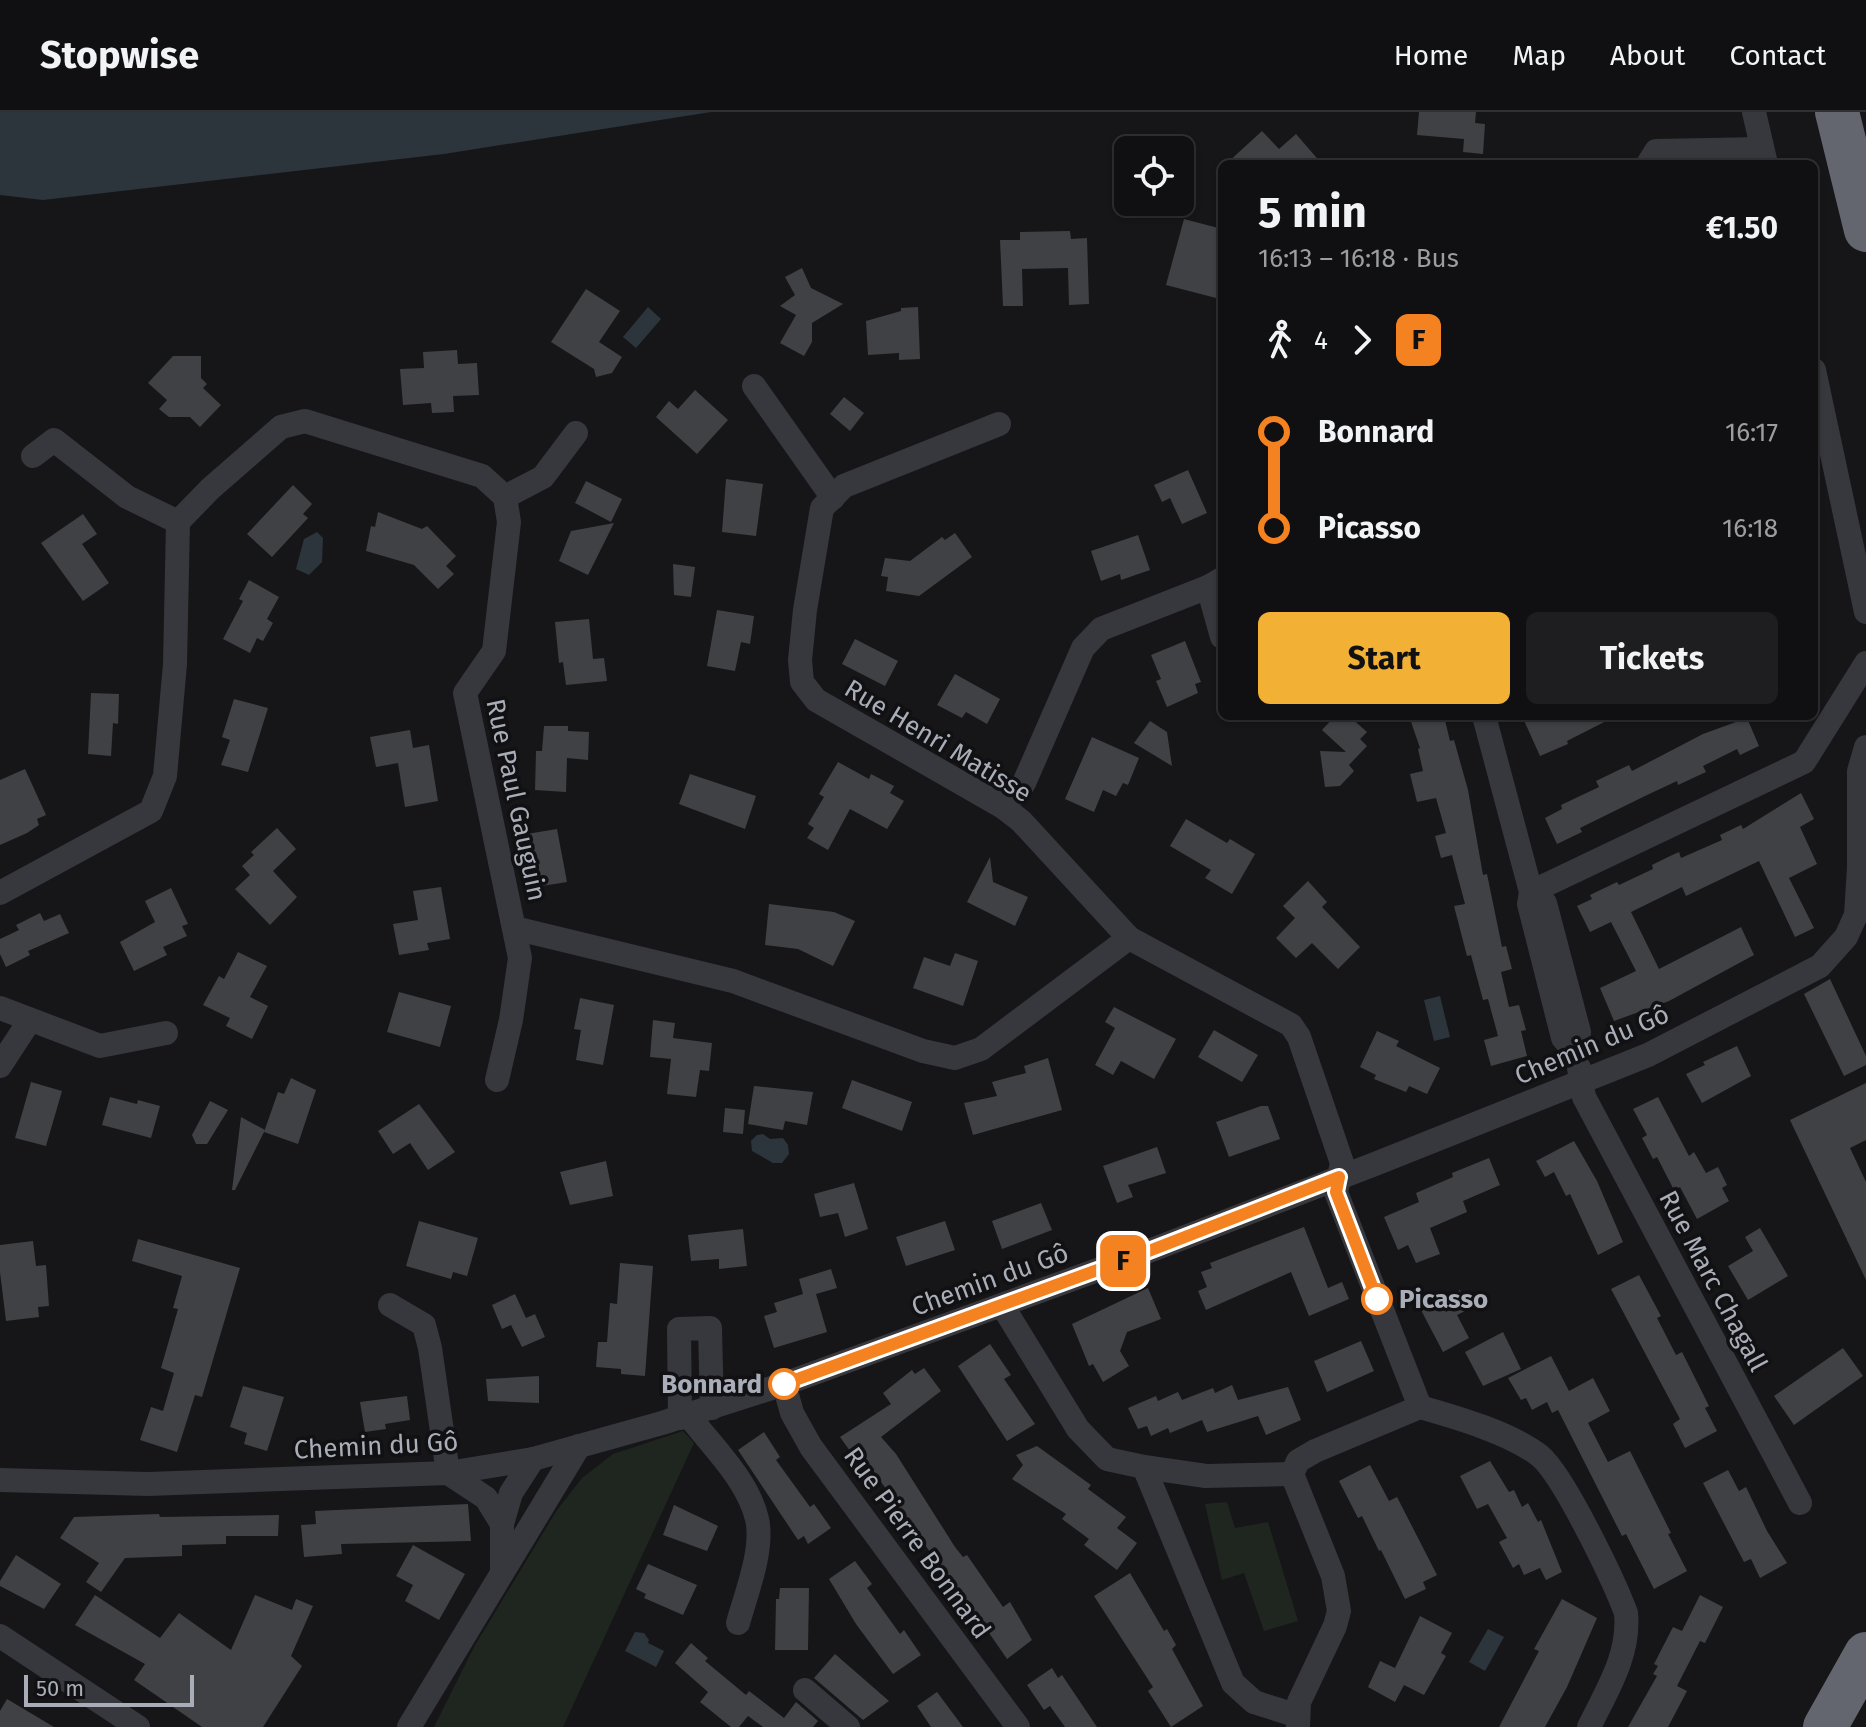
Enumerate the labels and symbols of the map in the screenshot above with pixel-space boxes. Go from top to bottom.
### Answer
street label: Rue Henri Matisse [839,673,1037,809]
street label: Rue Paul Gauguin [479,696,553,904]
street label: Chemin du Gô [1510,999,1674,1091]
street label: Rue Marc Chagall [1652,1185,1774,1377]
line badge: F [1097,1235,1149,1287]
street label: Chemin du Gô [907,1237,1073,1323]
marker: Picasso [1362,1284,1392,1314]
place label: Picasso [1399,1284,1488,1315]
place label: Bonnard [661,1369,762,1400]
marker: Bonnard [769,1369,799,1399]
street label: Chemin du Gô [293,1426,459,1466]
street label: Rue Pierre Bonnard [837,1441,997,1645]
scale bar [24,1671,194,1707]

